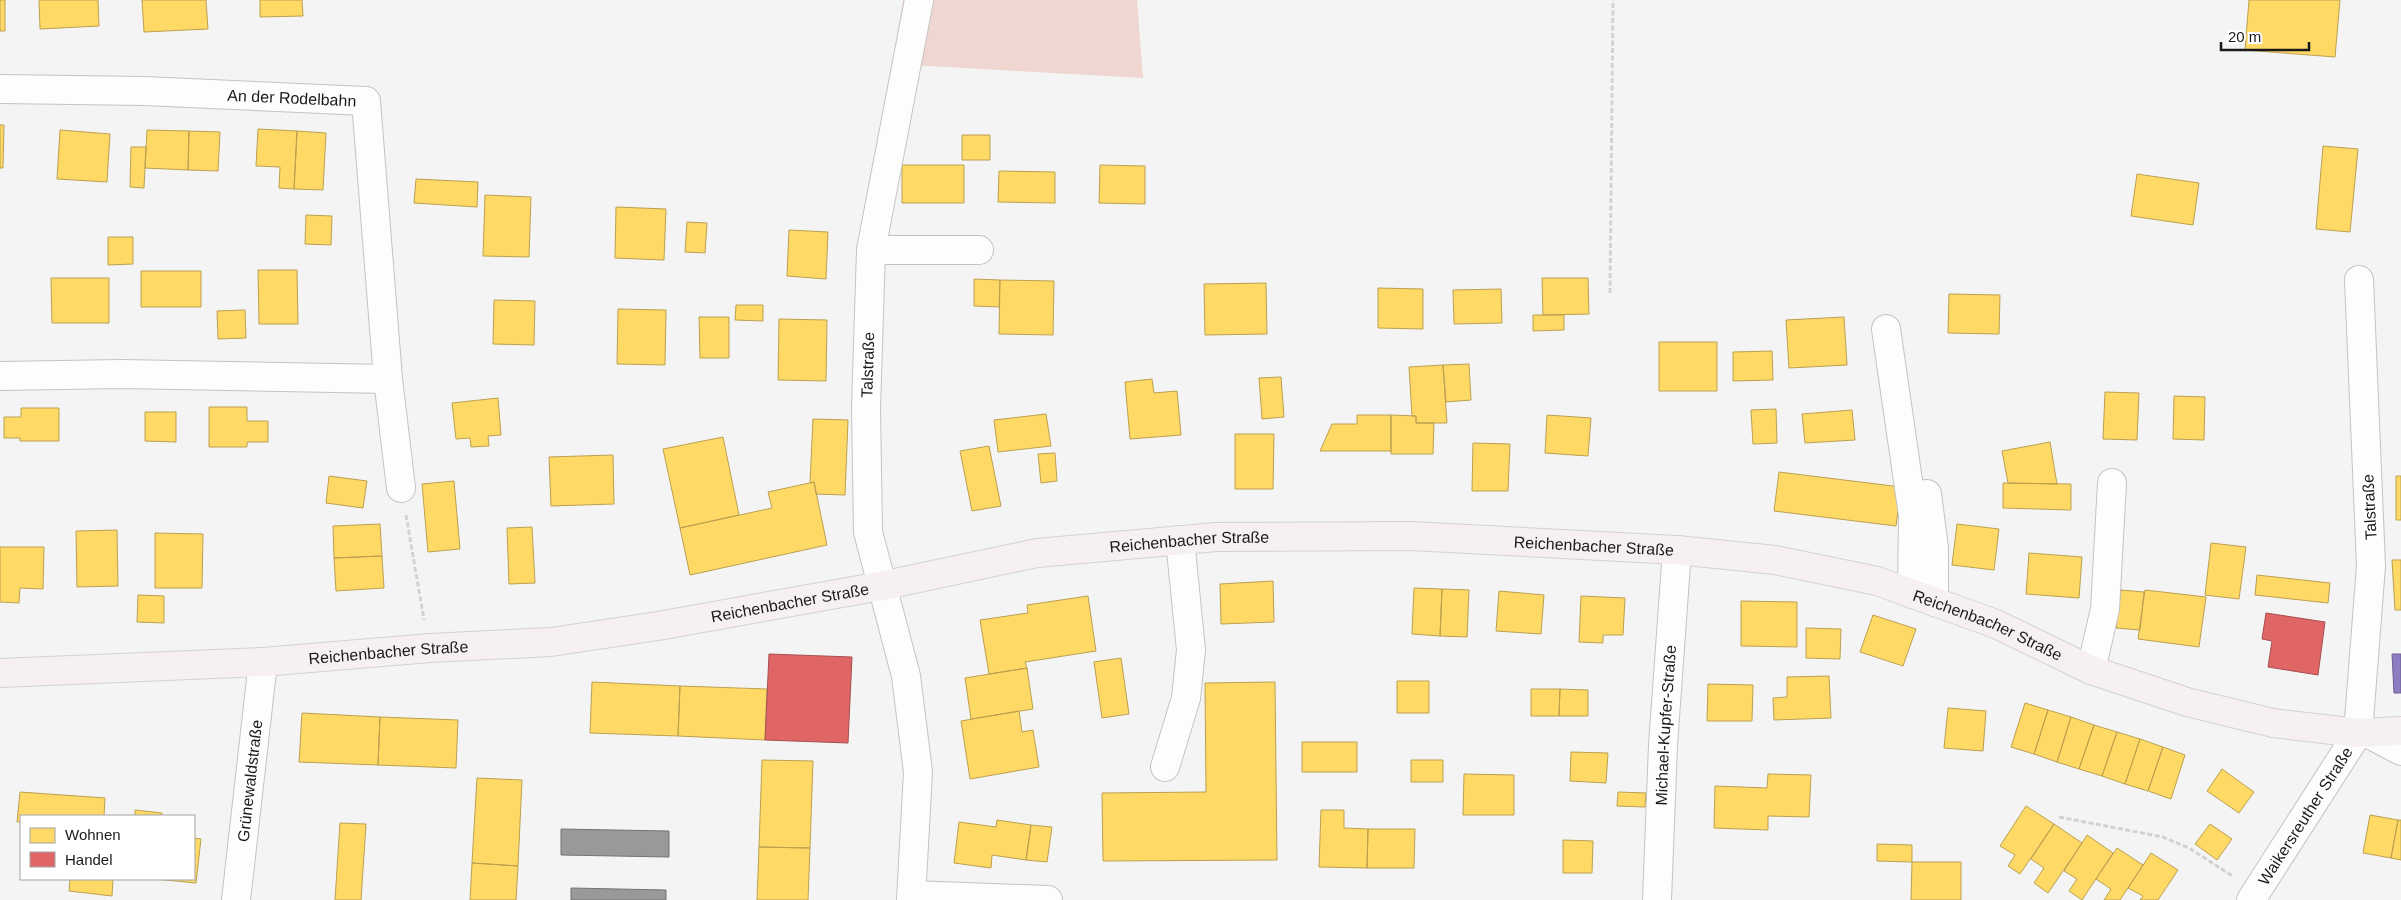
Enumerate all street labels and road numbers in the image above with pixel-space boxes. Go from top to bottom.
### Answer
street label: An der Rodelbahn [227,87,357,110]
street label: Talstraße [858,332,877,398]
street label: Talstraße [2359,474,2380,540]
street label: Reichenbacher Straße [1109,529,1269,555]
street label: Reichenbacher Straße [1513,533,1674,559]
street label: Reichenbacher Straße [709,580,870,625]
street label: Reichenbacher Straße [1911,587,2065,664]
street label: Reichenbacher Straße [308,638,469,667]
street label: Michael-Kupfer-Straße [1653,644,1679,806]
street label: Grünewaldstraße [235,719,265,843]
street label: Waikersreuther Straße [2255,744,2356,888]

